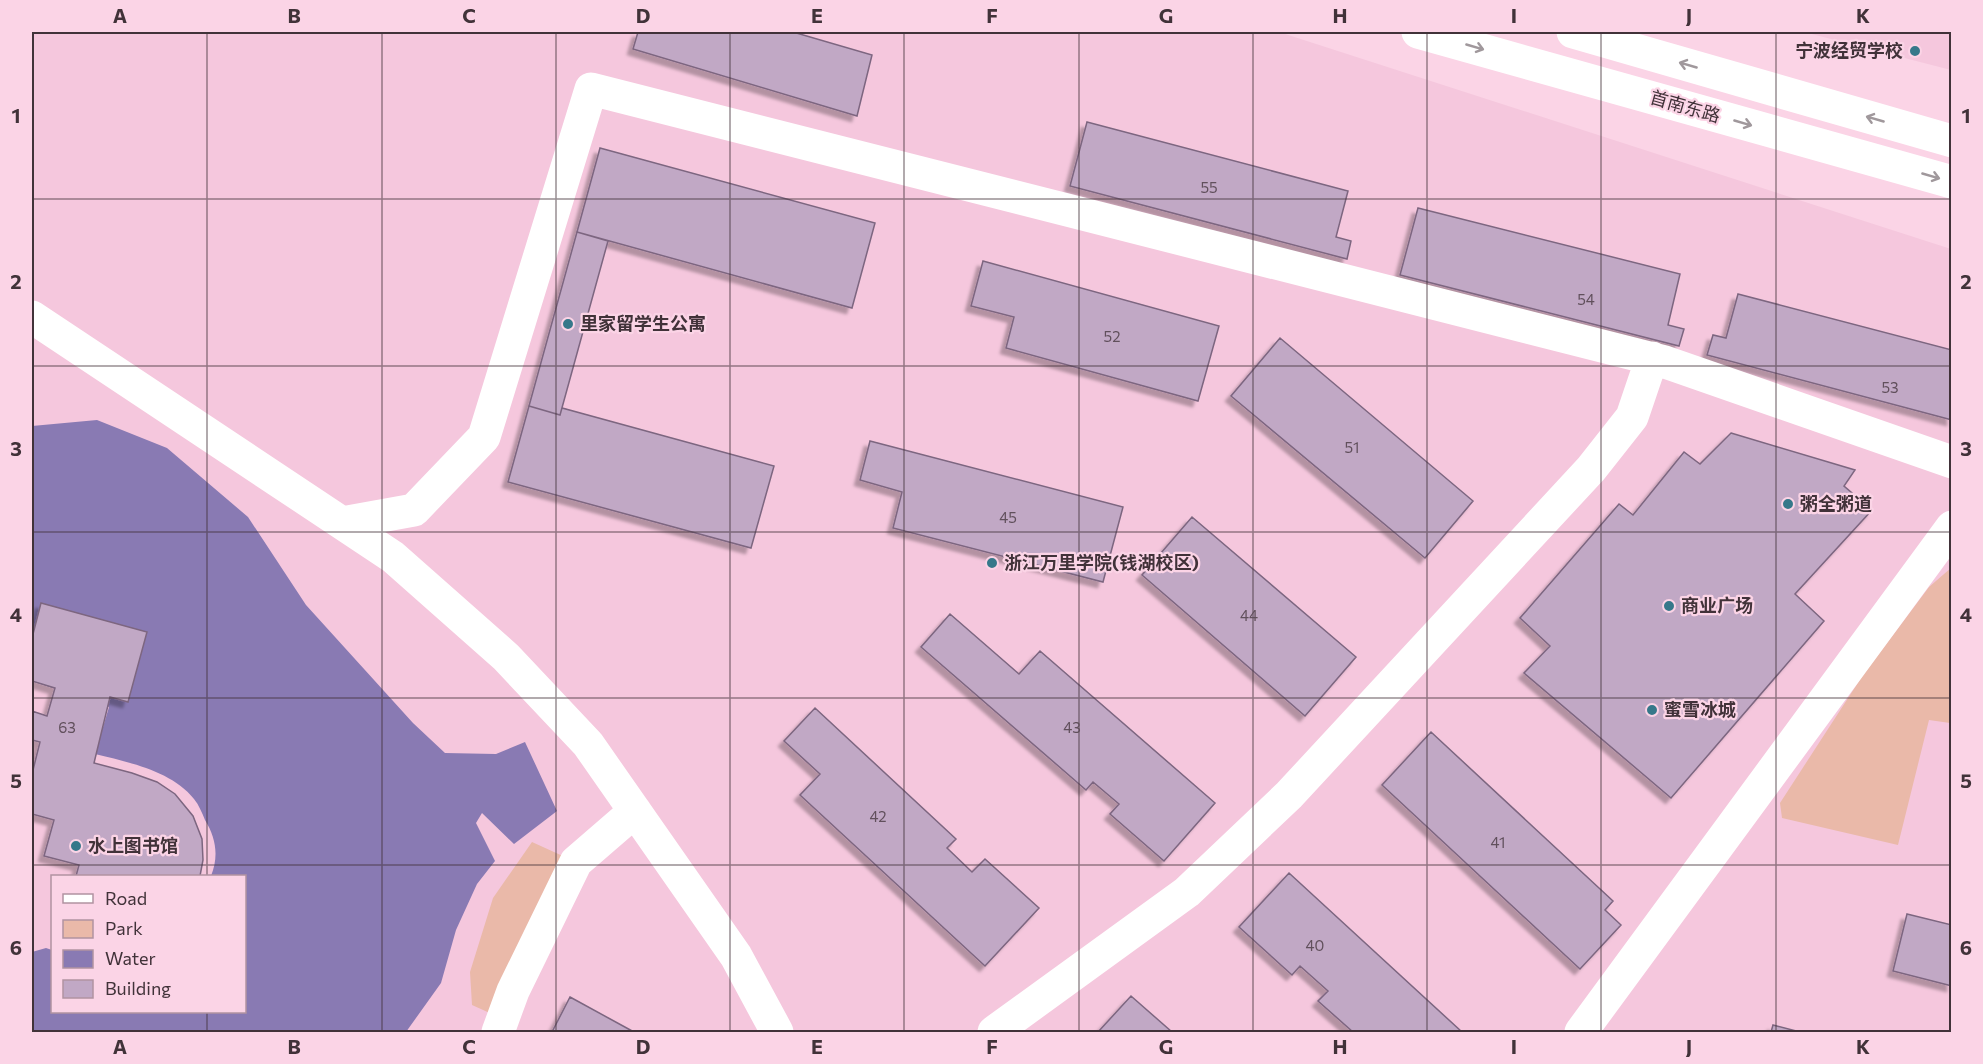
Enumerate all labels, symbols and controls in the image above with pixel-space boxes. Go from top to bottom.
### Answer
text: A [113,3,127,27]
text: B [287,3,301,27]
text: C [462,3,476,27]
text: D [636,3,650,27]
text: E [811,3,823,27]
text: F [986,3,998,27]
text: G [1159,3,1173,27]
text: H [1333,3,1348,27]
text: I [1511,3,1517,27]
text: J [1686,3,1692,27]
text: K [1856,3,1870,27]
place label: 宁波经贸学校 [1795,39,1903,61]
one-way arrow [1465,42,1484,54]
marker: 宁波经贸学校 [1908,44,1922,58]
one-way arrow [1679,59,1698,70]
street label: 首南东路 [1648,86,1723,127]
text: 1 [11,103,21,127]
text: 1 [1961,103,1971,127]
one-way arrow [1866,113,1885,124]
one-way arrow [1733,118,1752,129]
one-way arrow [1921,171,1940,182]
house number: 55 [1200,178,1218,196]
text: 2 [10,269,22,293]
text: 2 [1960,269,1972,293]
house number: 54 [1577,290,1595,308]
place label: 里家留学生公寓 [580,312,706,334]
marker: 里家留学生公寓 [561,317,575,331]
house number: 52 [1104,327,1120,345]
house number: 53 [1881,378,1899,396]
text: 3 [10,436,22,460]
text: 3 [1960,436,1972,460]
house number: 51 [1344,438,1360,456]
place label: 粥全粥道 [1800,492,1872,514]
marker: 粥全粥道 [1781,497,1795,511]
house number: 45 [999,508,1017,526]
place label: 浙江万里学院(钱湖校区) [1004,551,1199,573]
marker: 浙江万里学院(钱湖校区) [985,556,999,570]
place label: 商业广场 [1681,594,1753,616]
marker: 商业广场 [1662,599,1676,613]
text: 4 [10,602,22,626]
text: 4 [1960,602,1972,626]
house number: 44 [1240,606,1258,624]
place label: 蜜雪冰城 [1664,698,1736,720]
marker: 蜜雪冰城 [1645,703,1659,717]
house number: 63 [58,718,76,736]
house number: 43 [1063,718,1081,736]
text: 5 [10,768,22,792]
text: 5 [1960,768,1972,792]
house number: 42 [869,807,887,825]
house number: 41 [1491,833,1505,851]
place label: 水上图书馆 [88,834,178,856]
marker: 水上图书馆 [69,839,83,853]
legend [51,875,246,1013]
text: Road [105,887,147,909]
text: Park [105,917,143,939]
text: 6 [10,935,22,959]
text: 6 [1960,935,1972,959]
house number: 40 [1306,936,1324,954]
text: Water [105,947,156,969]
text: Building [105,977,171,999]
text: A [113,1034,127,1058]
text: B [287,1034,301,1058]
text: C [462,1034,476,1058]
text: D [636,1034,650,1058]
text: E [811,1034,823,1058]
text: F [986,1034,998,1058]
text: G [1159,1034,1173,1058]
text: H [1333,1034,1348,1058]
text: I [1511,1034,1517,1058]
text: J [1686,1034,1692,1058]
text: K [1856,1034,1870,1058]

